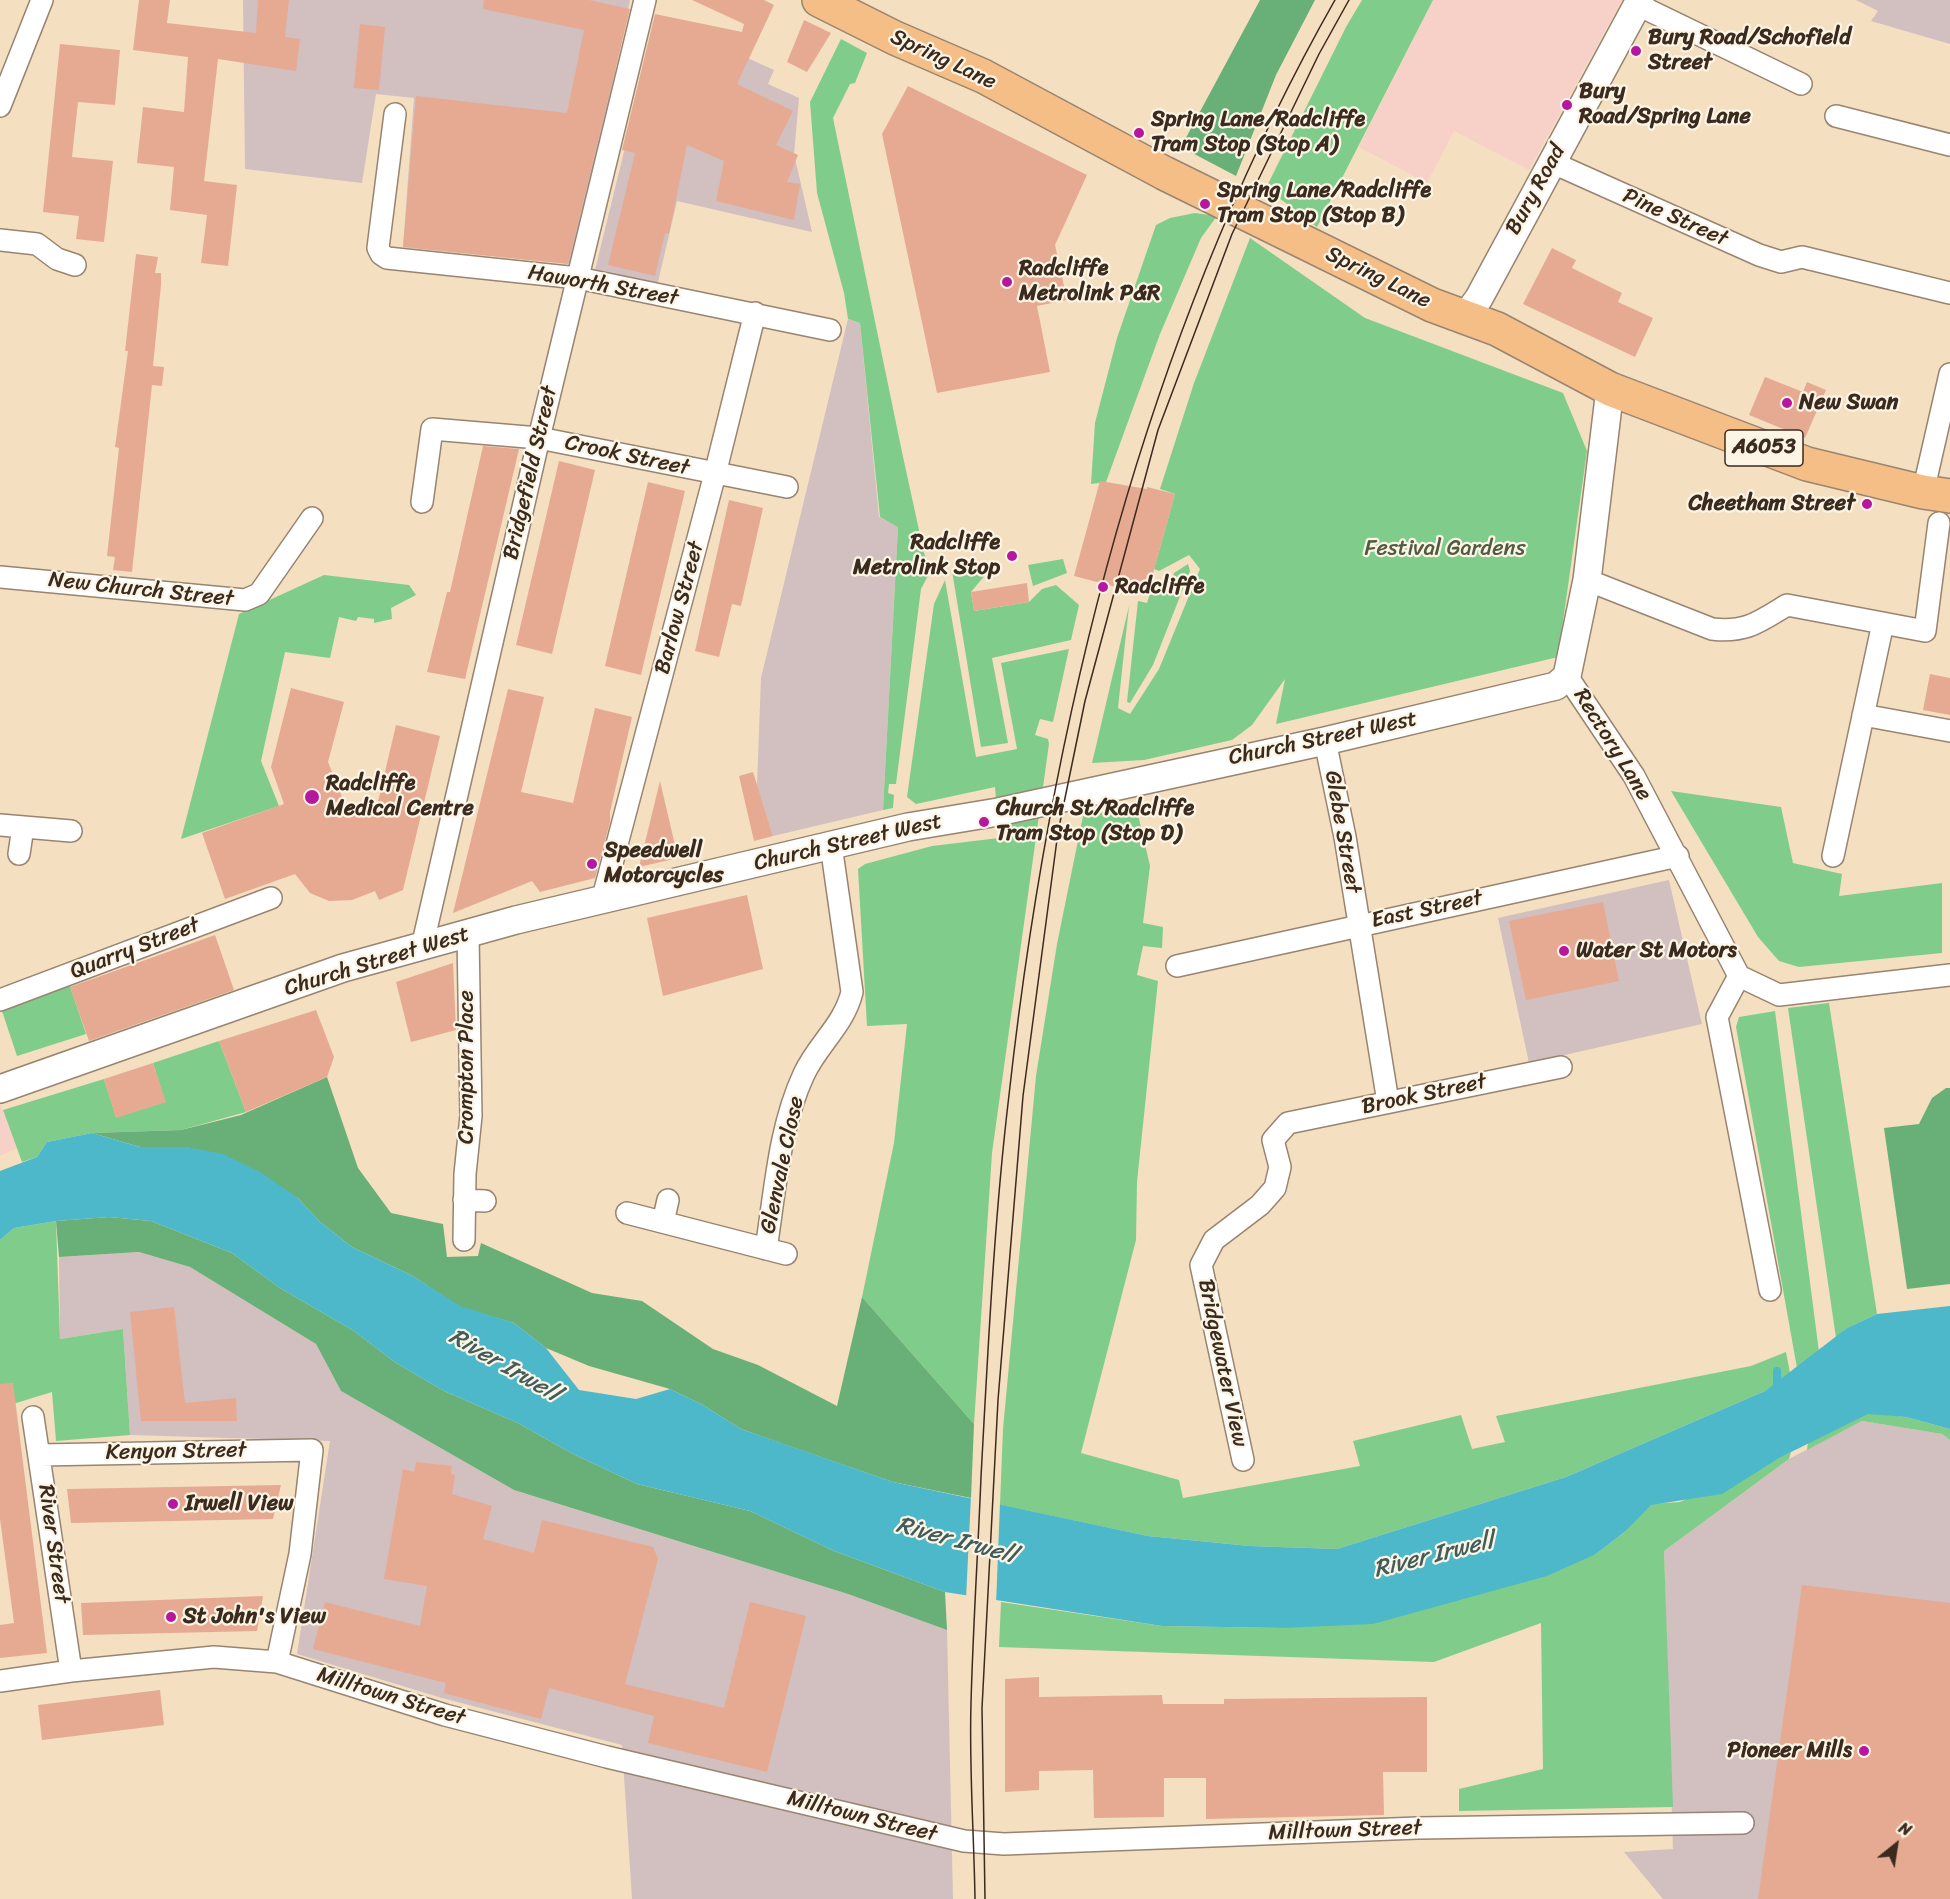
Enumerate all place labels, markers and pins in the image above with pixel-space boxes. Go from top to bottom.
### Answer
place label: Bury Road/Schofield Street [1648,25,1851,76]
marker: Bury Road/Schofield Street [1629,44,1643,58]
place label: Bury Road/Spring Lane [1579,79,1751,130]
marker: Bury Road/Spring Lane [1560,98,1574,112]
place label: Spring Lane/Radcliffe Tram Stop (Stop A) [1151,107,1365,158]
marker: Spring Lane/Radcliffe Tram Stop (Stop A) [1132,126,1146,140]
place label: Spring Lane/Radcliffe Tram Stop (Stop B) [1217,178,1431,230]
marker: Spring Lane/Radcliffe Tram Stop (Stop B) [1198,197,1212,211]
place label: Radcliffe Metrolink P&R [1019,256,1160,308]
marker: Radcliffe Metrolink P&R [1000,275,1014,289]
place label: New Swan [1799,390,1898,416]
marker: New Swan [1780,396,1794,410]
place label: Cheetham Street [1688,491,1855,517]
marker: Cheetham Street [1860,497,1874,511]
place label: Radcliffe Metrolink Stop [853,530,1000,582]
marker: Radcliffe Metrolink Stop [1005,549,1019,563]
place label: Radcliffe [1115,574,1204,600]
marker: Radcliffe [1096,580,1110,594]
place label: Radcliffe Medical Centre [326,771,474,822]
marker: Radcliffe Medical Centre [303,788,321,806]
place label: Church St/Radcliffe Tram Stop (Stop D) [996,796,1194,848]
marker: Church St/Radcliffe Tram Stop (Stop D) [977,815,991,829]
place label: Speedwell Motorcycles [604,838,723,890]
marker: Speedwell Motorcycles [585,857,599,871]
place label: Water St Motors [1576,938,1737,964]
marker: Water St Motors [1557,944,1571,958]
place label: Irwell View [185,1491,293,1517]
marker: Irwell View [166,1497,180,1511]
place label: St John's View [183,1604,326,1630]
marker: St John's View [164,1610,178,1624]
place label: Pioneer Mills [1727,1738,1852,1764]
marker: Pioneer Mills [1857,1744,1871,1758]

